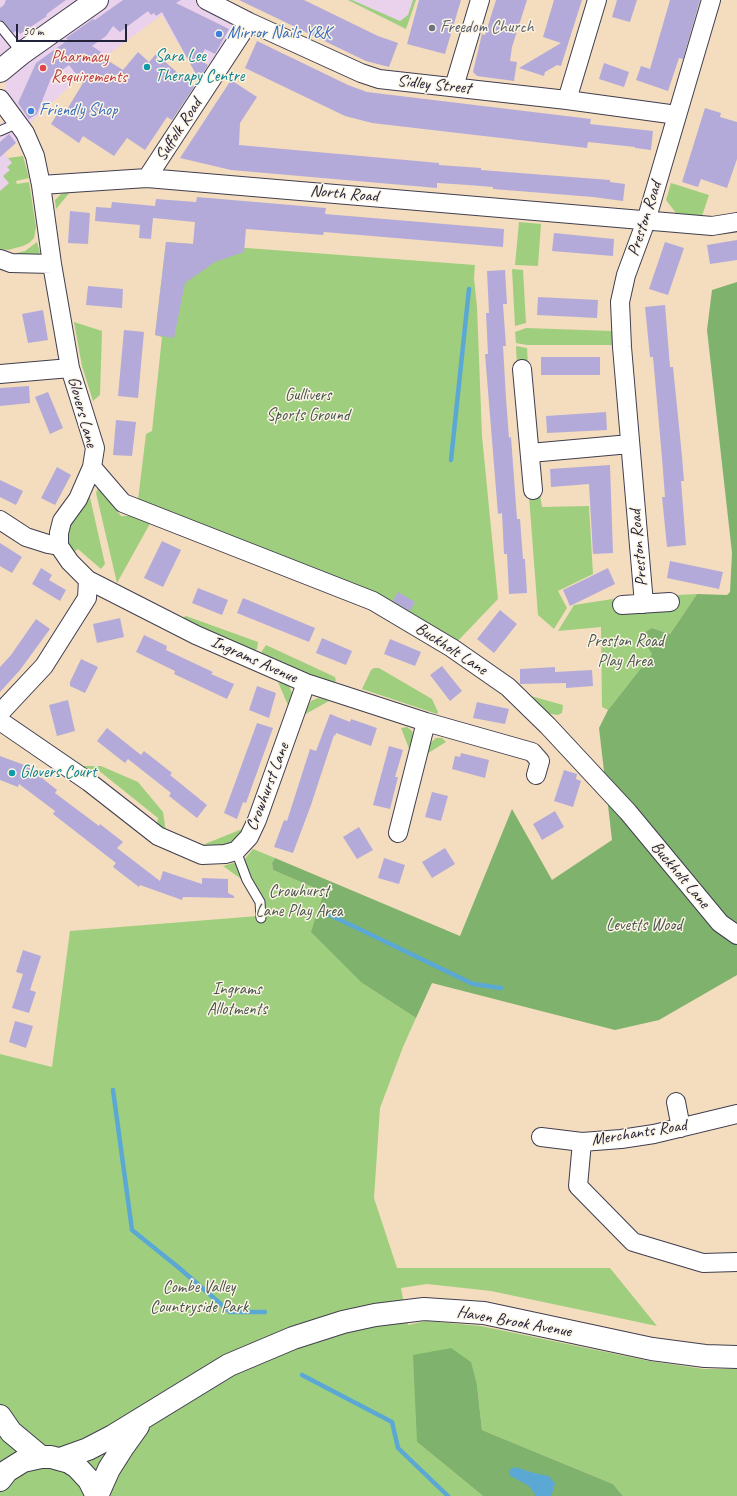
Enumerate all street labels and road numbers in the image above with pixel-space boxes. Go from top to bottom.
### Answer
street label: Sidley Street [396,71,472,99]
street label: Suffolk Road [151,95,207,165]
street label: Preston Road [623,179,667,259]
street label: North Road [309,181,379,207]
street label: Glovers Lane [63,374,101,450]
street label: Preston Road [625,509,653,587]
street label: Buckholt Lane [411,618,491,680]
street label: Ingrams Avenue [208,632,300,688]
street label: Crowhurst Lane [242,740,294,834]
street label: Buckholt Lane [646,837,714,913]
street label: Merchants Road [590,1115,688,1151]
street label: Haven Brook Avenue [455,1302,573,1342]

